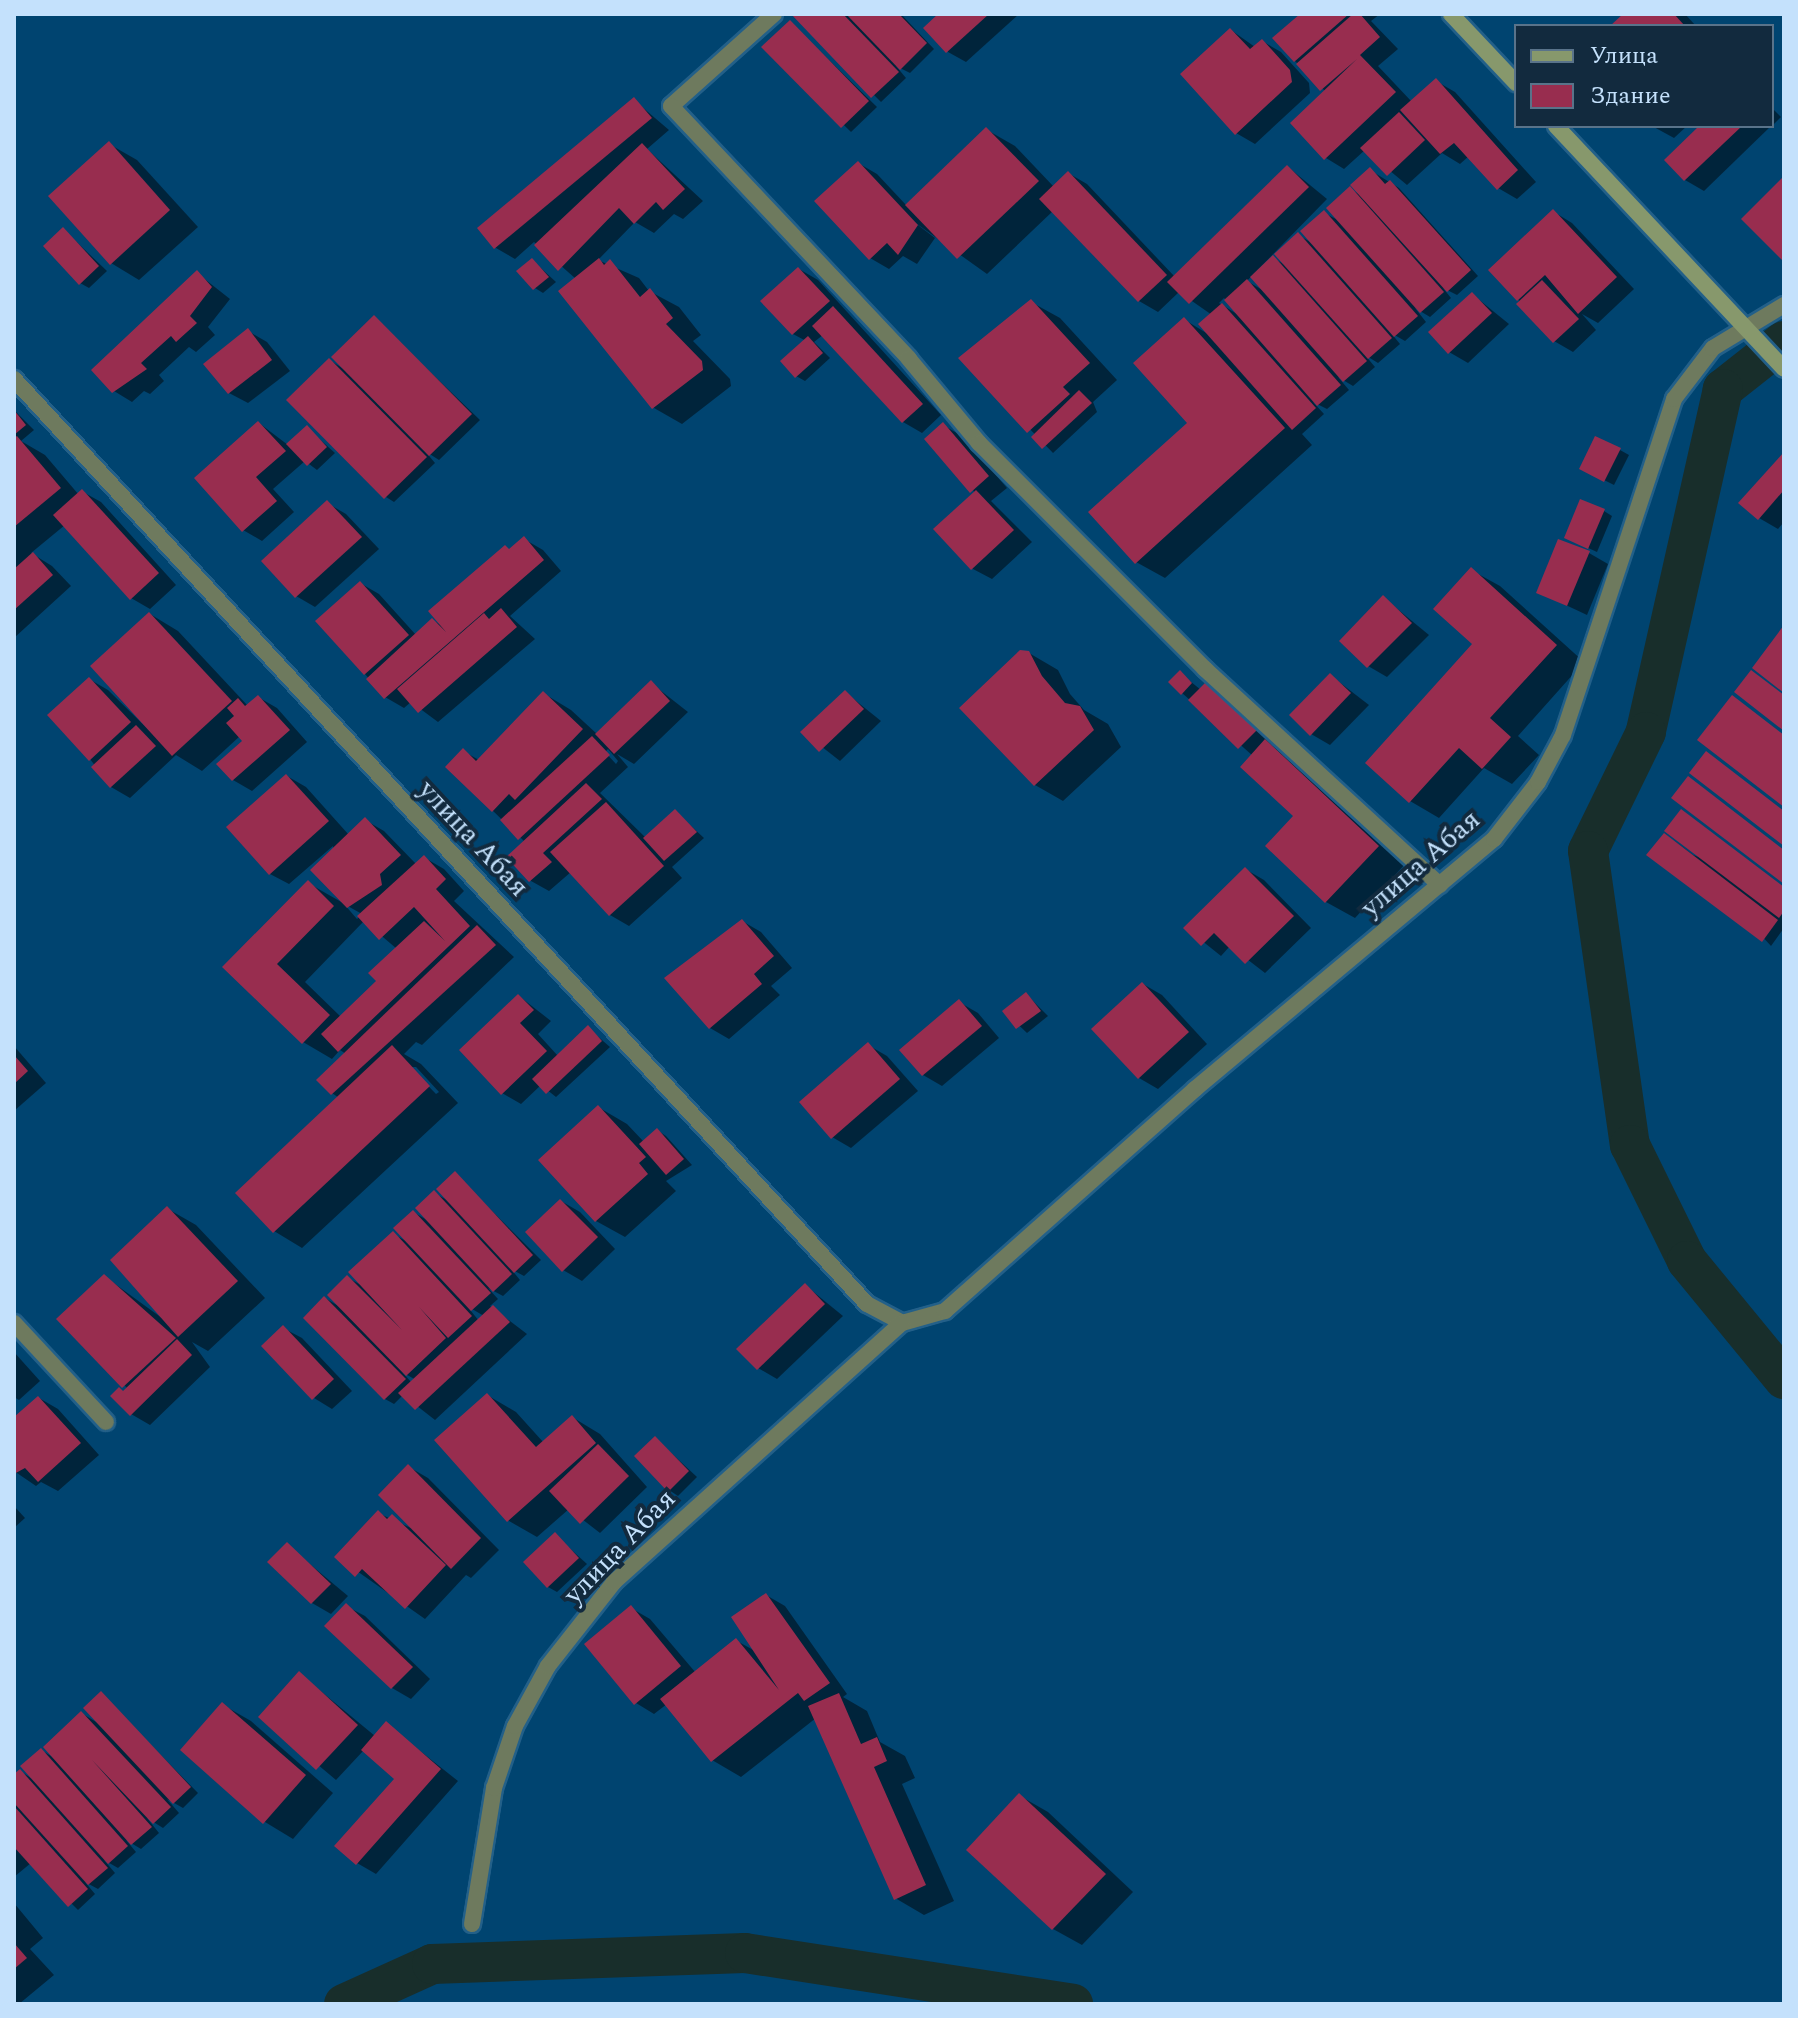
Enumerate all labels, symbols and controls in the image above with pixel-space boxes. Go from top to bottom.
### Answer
legend [1514,24,1774,128]
text: Улица [1590,38,1658,74]
text: Здание [1590,78,1671,114]
street label: улица Абая [411,774,535,904]
street label: улица Абая [1355,803,1487,925]
street label: улица Абая [557,1483,683,1611]

